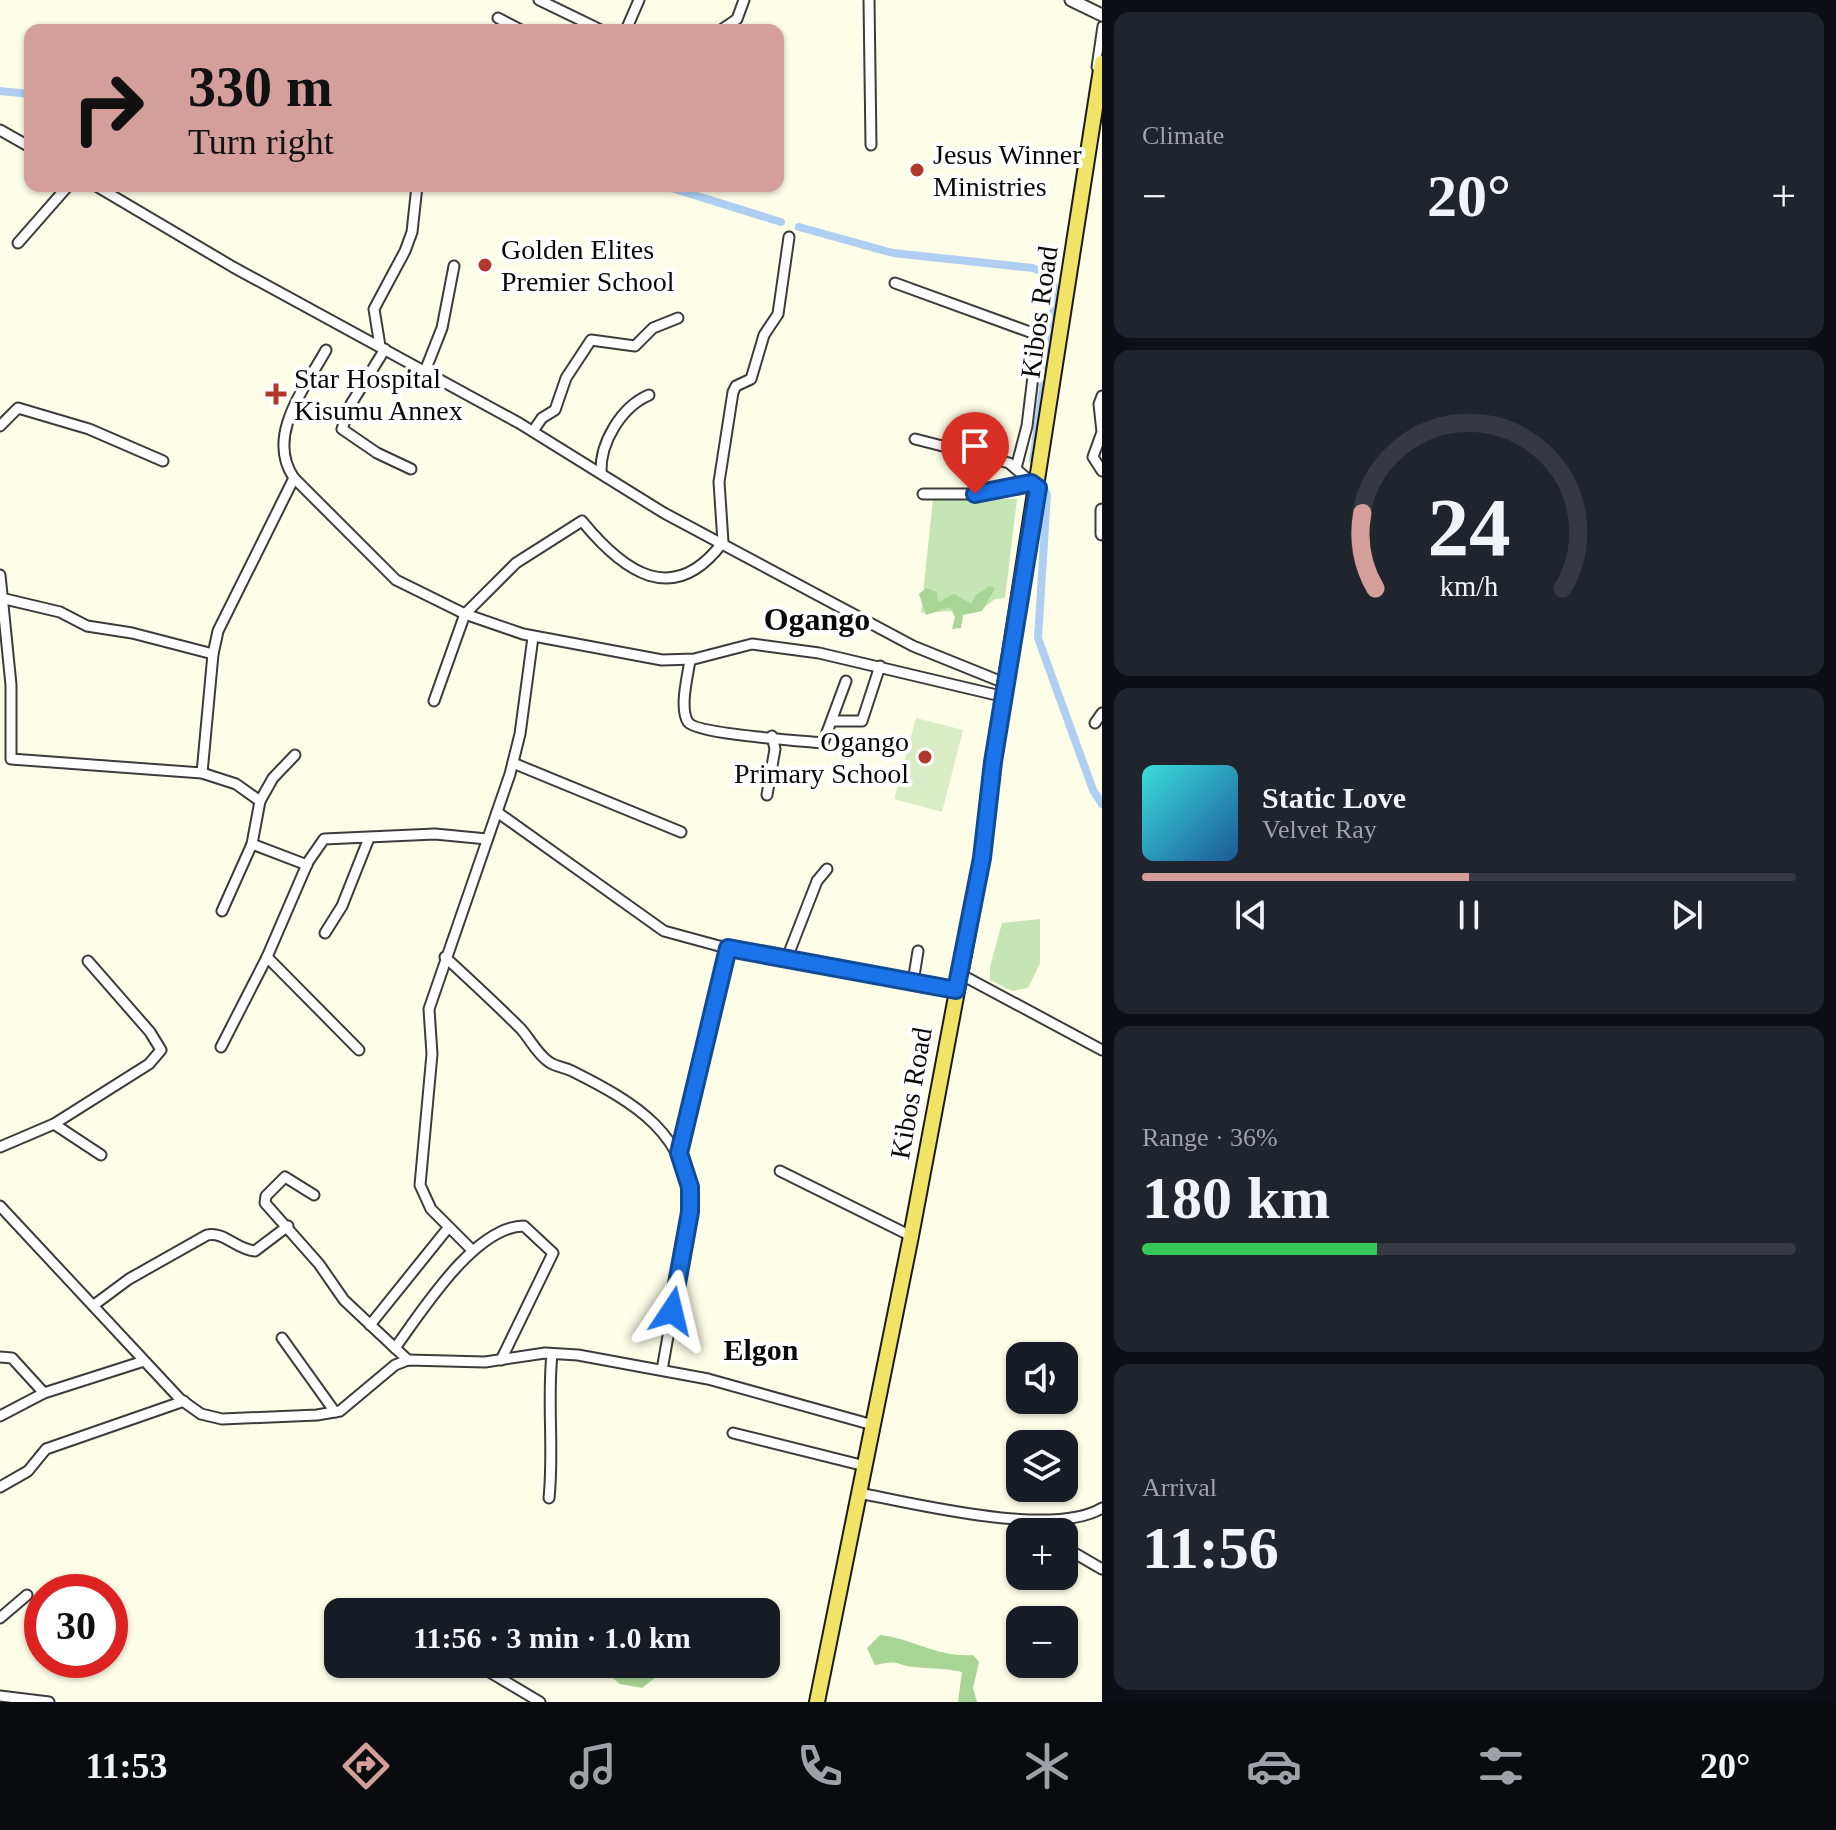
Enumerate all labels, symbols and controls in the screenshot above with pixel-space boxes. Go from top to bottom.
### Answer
icon: right [56,56,160,160]
text: 330 m [188,56,333,118]
text: Climate [1142,121,1224,150]
text: Turn right [188,122,334,162]
place label: Jesus Winner Ministries [933,139,1082,202]
marker: Jesus Winner Ministries [908,161,926,179]
text: 20° [1427,163,1511,229]
text: − [1142,172,1167,221]
text: + [1771,172,1796,221]
place label: Golden Elites Premier School [501,234,675,297]
street label: Kibos Road [1014,244,1064,380]
marker: Golden Elites Premier School [476,256,494,274]
place label: Star Hospital Kisumu Annex [294,363,463,426]
marker: Star Hospital Kisumu Annex [265,383,287,405]
pin [941,412,1009,494]
icon: arrive [953,424,997,468]
text: 24 [1427,481,1511,573]
text: km/h [1440,571,1498,602]
district label: Ogango [764,601,870,637]
place label: Ogango Primary School [734,726,909,789]
marker: Ogango Primary School [916,748,934,766]
text: Static Love [1262,781,1406,814]
text: Velvet Ray [1262,815,1377,844]
icon: previous [1229,893,1273,937]
icon: pause [1447,893,1491,937]
icon: next [1665,893,1709,937]
street label: Kibos Road [884,1025,938,1161]
text: Range · 36% [1142,1123,1278,1152]
text: 180 km [1142,1165,1330,1231]
position arrow [630,1269,714,1353]
district label: Elgon [723,1333,799,1366]
map controls [1006,1342,1078,1678]
button: sound [1006,1342,1078,1414]
button: layers [1006,1430,1078,1502]
text: Arrival [1142,1473,1217,1502]
text: 11:56 [1142,1515,1279,1581]
button: + [1006,1518,1078,1590]
speed limit sign: 30 [24,1574,128,1678]
button: − [1006,1606,1078,1678]
text: 11:56 · 3 min · 1.0 km [413,1621,691,1654]
icon: directions [338,1738,394,1794]
icon: music [565,1738,621,1794]
icon: phone [792,1738,848,1794]
icon: climate [1019,1738,1075,1794]
icon: car [1246,1738,1302,1794]
icon: filters [1473,1738,1529,1794]
text: 11:53 [85,1746,167,1786]
text: 20° [1700,1746,1750,1786]

